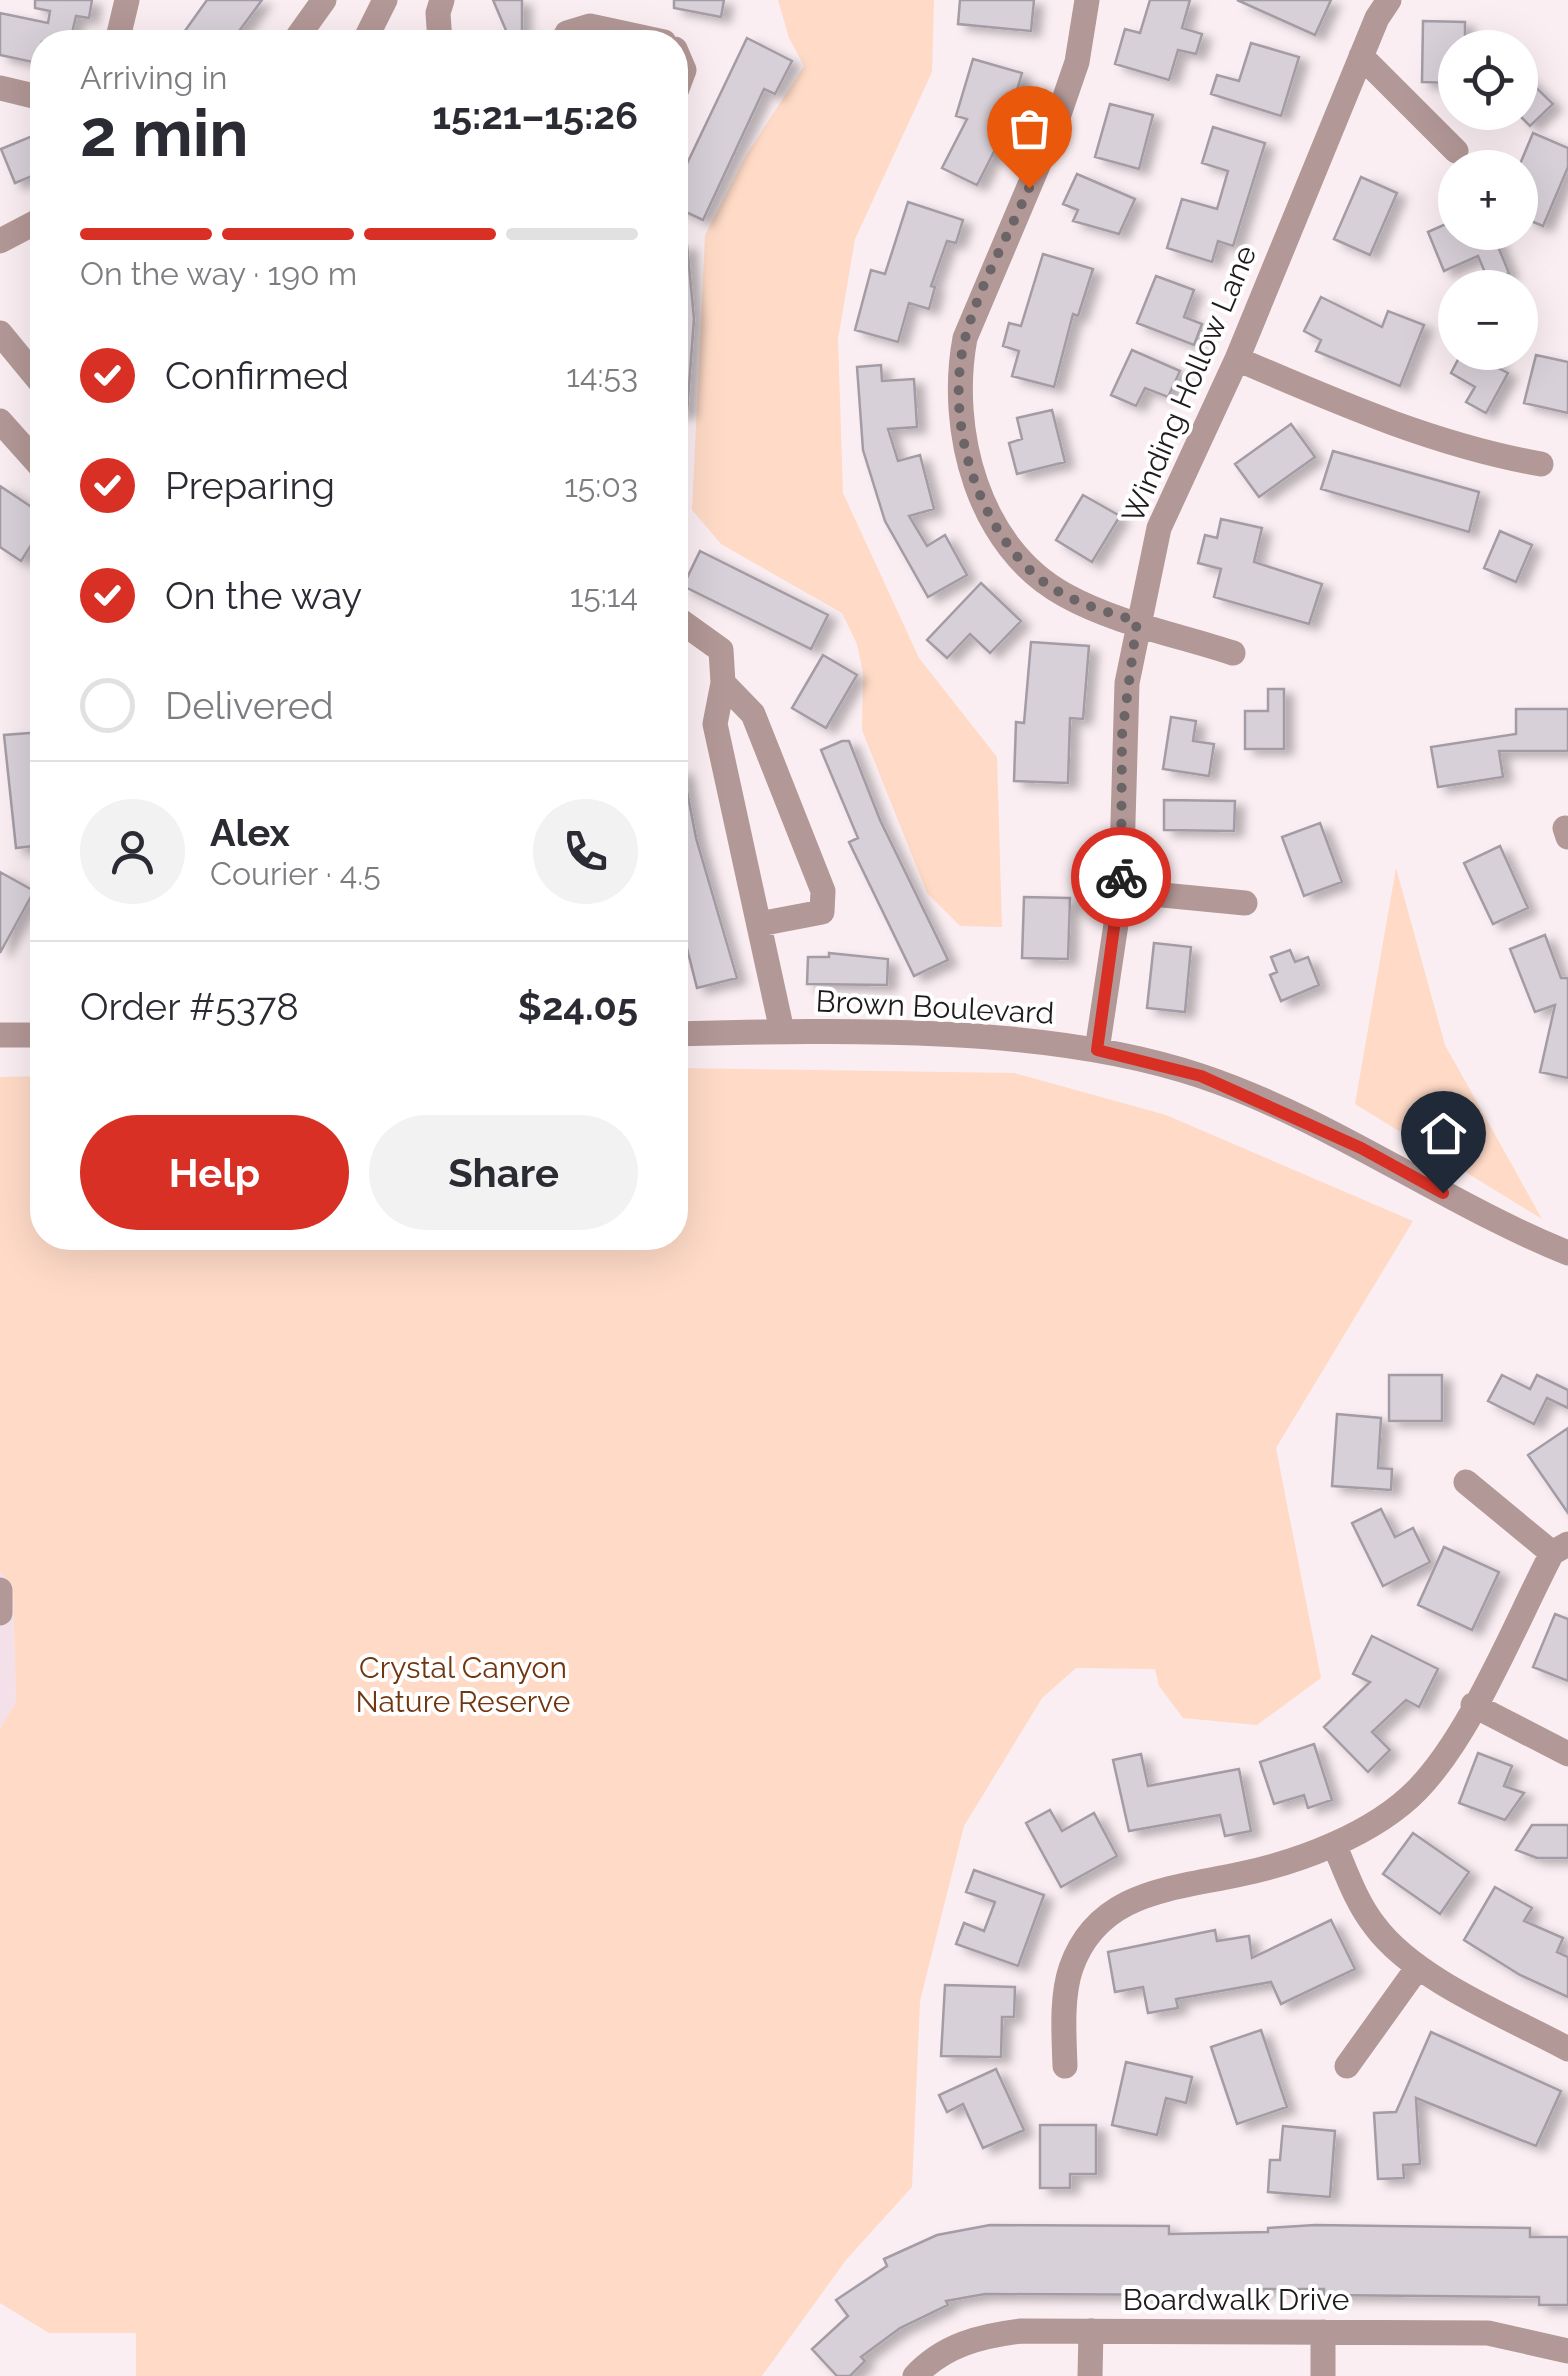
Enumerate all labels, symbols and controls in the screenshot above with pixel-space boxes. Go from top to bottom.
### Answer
map controls [1438,30,1538,370]
button: locate [1438,30,1538,130]
text: Arriving in [80,59,227,96]
pin [987,86,1072,189]
text: 15:21–15:26 [432,93,638,138]
text: 2 min [80,95,249,171]
icon: bag [1002,101,1057,156]
button: + [1438,150,1538,250]
street label: Winding Hollow Lane [1115,240,1263,528]
text: On the way · 190 m [80,255,357,292]
button: − [1438,270,1538,370]
icon: check [80,348,135,403]
text: Confirmed [165,353,349,398]
text: 14:53 [566,357,638,394]
icon: check [80,458,135,513]
text: Preparing [165,463,335,508]
text: 15:03 [564,467,638,504]
icon: check [80,568,135,623]
text: On the way [165,573,362,618]
text: 15:14 [570,577,638,614]
text: Delivered [165,683,334,728]
button: person [80,799,185,904]
button: phone [533,799,638,904]
text: Alex [210,810,290,855]
courier [1071,827,1171,927]
icon: bike [1094,850,1149,905]
text: Courier · 4.5 [210,855,381,892]
street label: Brown Boulevard [815,983,1055,1031]
text: Order #5378 [80,984,299,1029]
text: $24.05 [518,984,638,1029]
pin [1401,1091,1486,1194]
icon: home [1416,1106,1471,1161]
button: Help [80,1115,349,1230]
button: Share [369,1115,638,1230]
park label: Crystal Canyon Nature Reserve [356,1650,570,1719]
street label: Boardwalk Drive [1123,2282,1349,2317]

